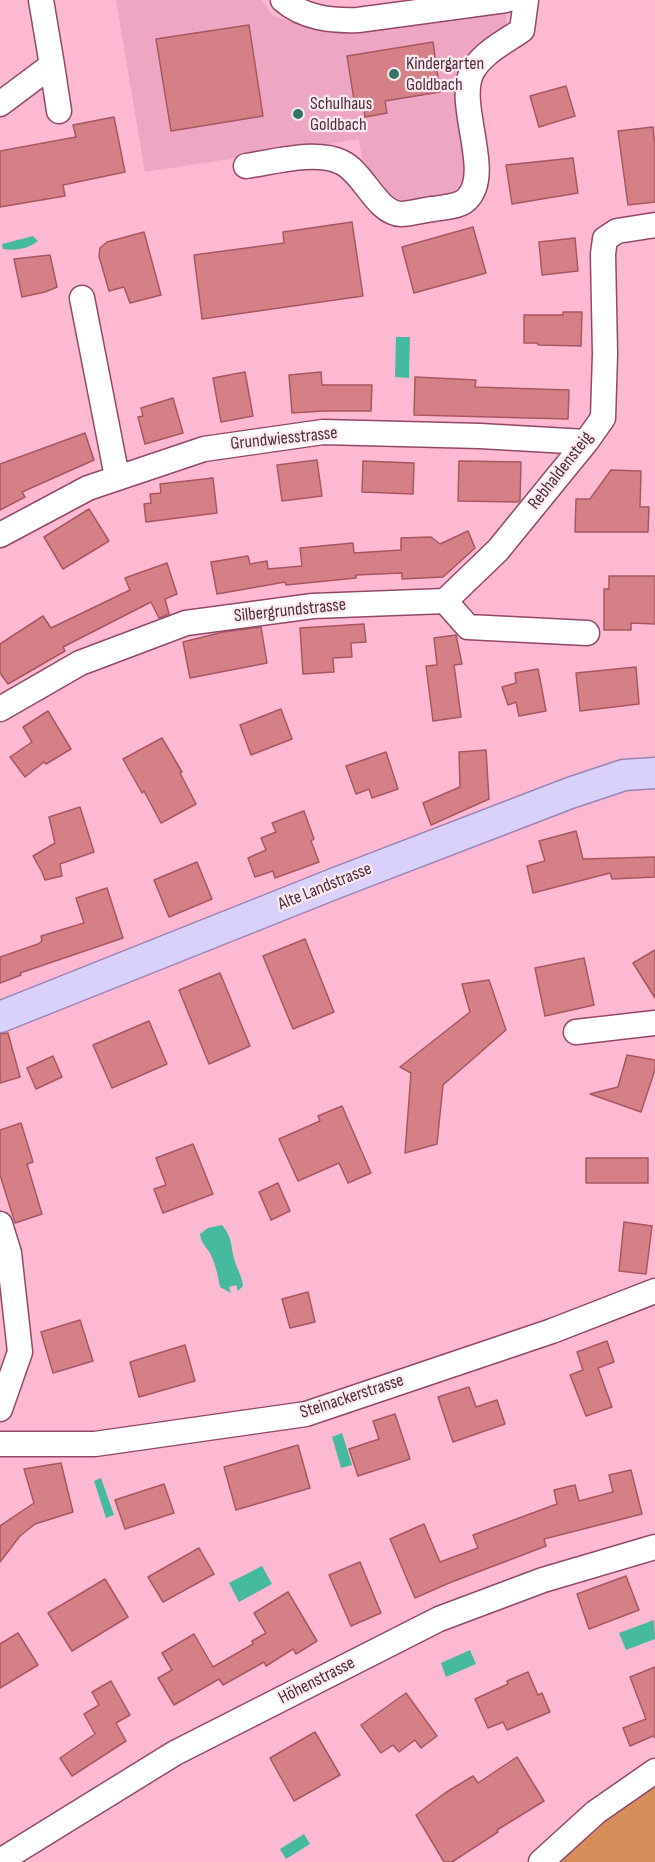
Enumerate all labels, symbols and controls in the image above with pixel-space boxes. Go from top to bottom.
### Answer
place label: Kindergarten Goldbach [406,53,484,96]
marker: Kindergarten Goldbach [387,67,401,81]
place label: Schulhaus Goldbach [310,93,372,136]
marker: Schulhaus Goldbach [291,107,305,121]
street label: Grundwiesstrasse [229,423,339,455]
street label: Rebhaldensteig [524,428,598,514]
street label: Silbergrundstrasse [233,594,347,628]
street label: Alte Landstrasse [275,858,375,916]
street label: Steinackerstrasse [297,1370,407,1424]
street label: Höhenstrasse [275,1653,359,1709]

